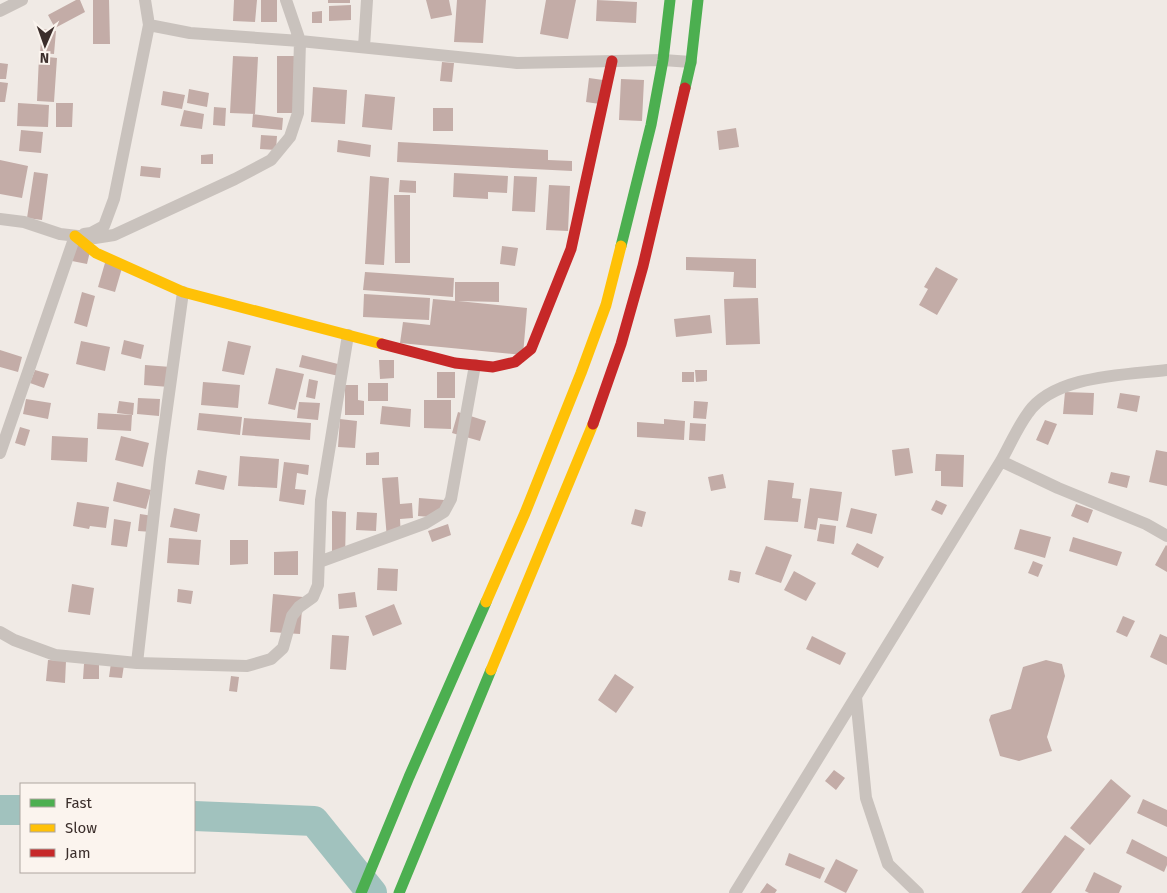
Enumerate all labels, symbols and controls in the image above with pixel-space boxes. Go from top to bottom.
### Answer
north arrow [20,20,70,70]
text: N [40,49,50,66]
legend [20,783,195,873]
text: Fast [65,794,92,812]
text: Slow [65,819,97,837]
text: Jam [65,844,91,862]

